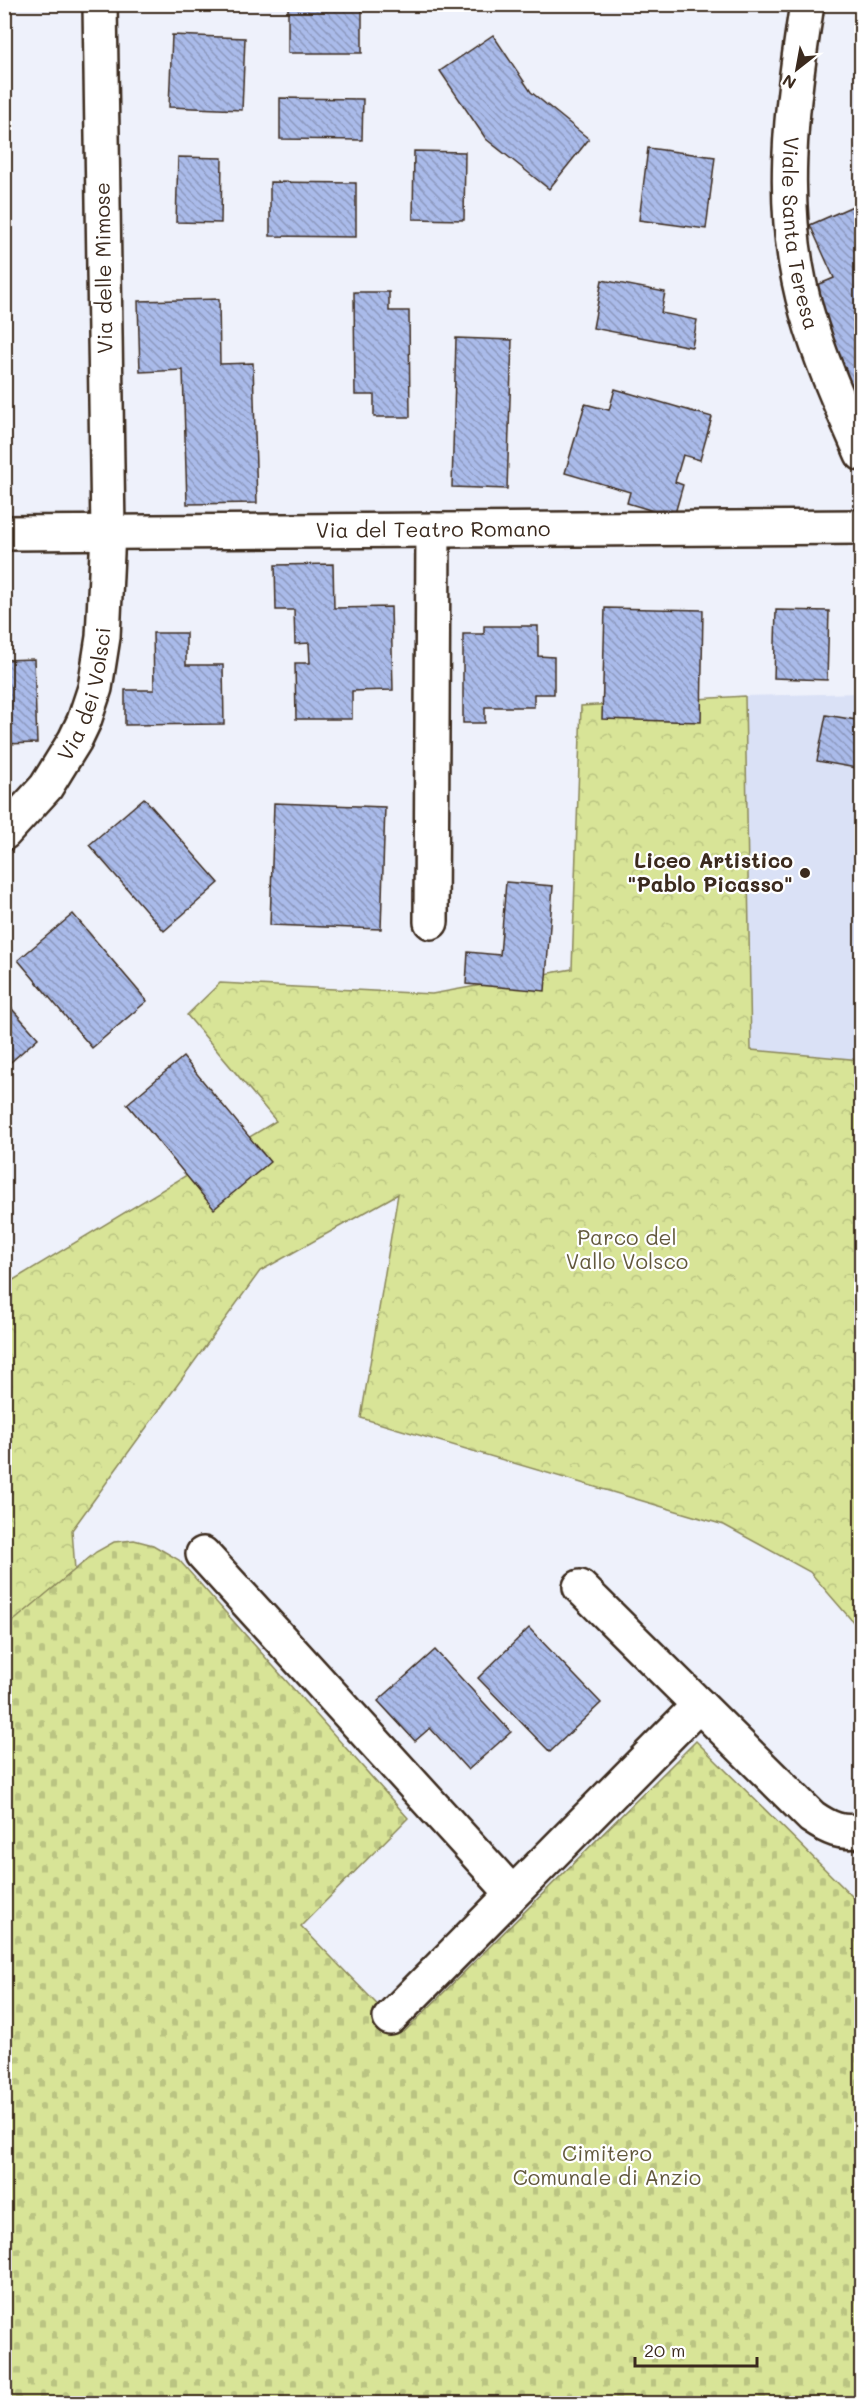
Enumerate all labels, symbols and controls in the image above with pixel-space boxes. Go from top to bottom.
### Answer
north arrow [767,39,827,99]
text: N [778,70,800,94]
street label: Viale Santa Teresa [777,136,826,333]
street label: Via delle Mimose [88,182,117,354]
street label: Via del Teatro Romano [316,514,550,543]
street label: Via dei Volsci [51,626,115,765]
place label: Liceo Artistico "Pablo Picasso" [627,846,793,897]
marker: Liceo Artistico "Pablo Picasso" [798,866,812,880]
park label: Parco del Vallo Volsco [566,1223,688,1274]
park label: Cimitero Comunale di Anzio [513,2139,701,2190]
scale bar [635,2330,756,2368]
text: 20 m [644,2338,685,2362]

